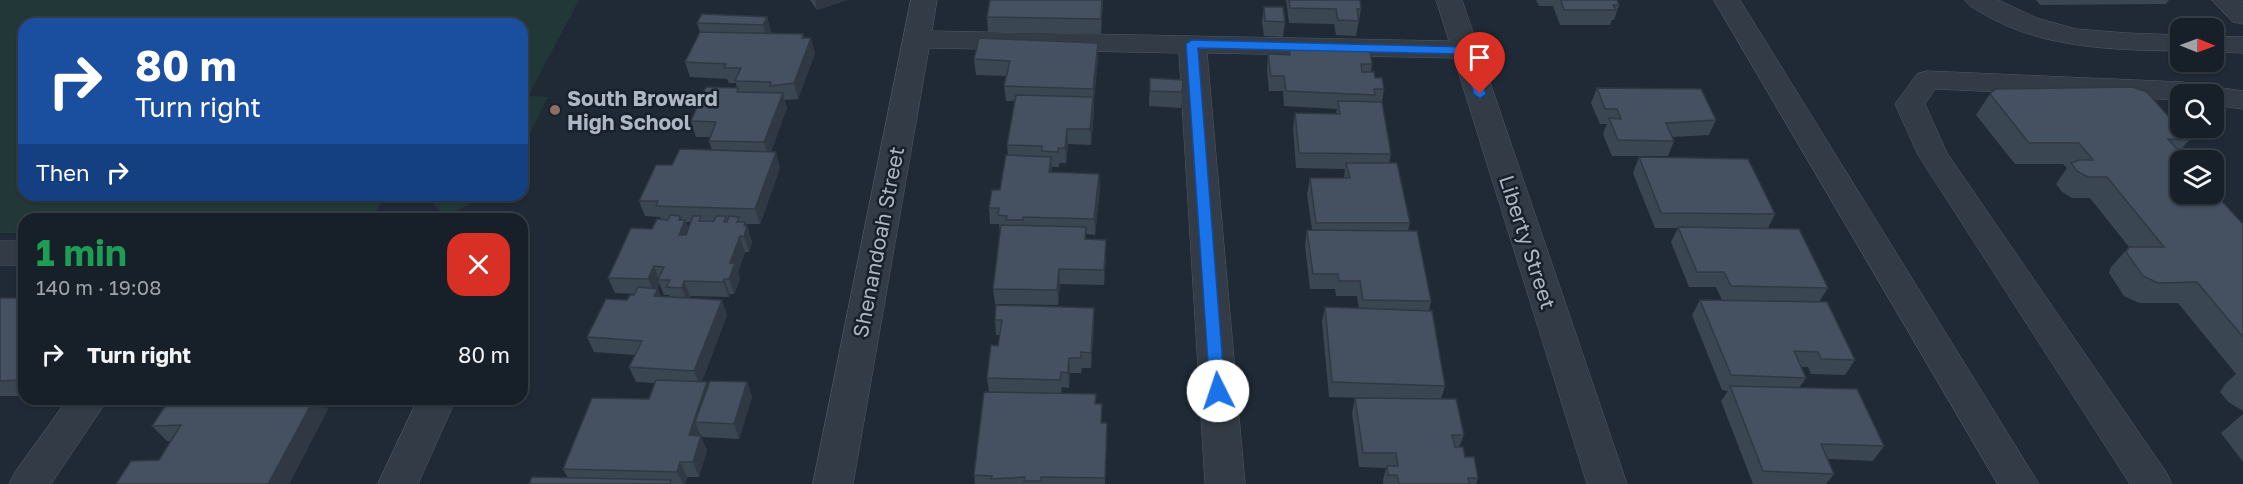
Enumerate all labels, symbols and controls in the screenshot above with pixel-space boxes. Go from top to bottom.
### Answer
north arrow [2170,18,2224,72]
map controls [2170,18,2224,204]
pin [1454,32,1505,94]
text: 80 m [135,40,236,90]
icon: arrive [1463,41,1496,74]
icon: right [36,42,114,120]
button: search [2170,84,2224,138]
place label: South Broward High School [567,85,718,135]
text: Turn right [135,91,261,123]
marker: South Broward High School [548,103,562,117]
street label: Shenandoah Street [847,144,909,340]
button: layers [2170,150,2224,204]
icon: right [101,156,134,189]
text: Then [36,159,89,186]
street label: Liberty Street [1494,172,1562,312]
text: 1 min [36,231,127,274]
button: close [447,233,510,296]
text: 140 m · 19:08 [36,275,161,299]
icon: right [36,338,69,371]
text: Turn right [87,341,191,368]
text: 80 m [458,341,510,368]
position arrow [1186,359,1250,423]

